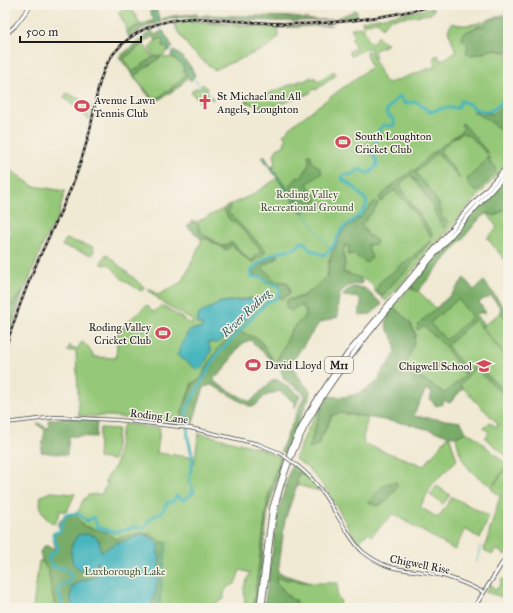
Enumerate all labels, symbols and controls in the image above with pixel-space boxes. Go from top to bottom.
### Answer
scale bar [20,18,141,44]
text: 500 m [26,25,58,39]
place label: St Michael and All Angels, Loughton [216,90,301,116]
church icon: St Michael and All Angels, Loughton [196,93,214,111]
place label: Avenue Lawn Tennis Club [93,94,155,120]
sports icon: Avenue Lawn Tennis Club [73,97,91,115]
place label: South Loughton Cricket Club [355,130,432,156]
sports icon: South Loughton Cricket Club [334,133,352,151]
park label: Roding Valley Recreational Ground [260,188,354,214]
water label: River Roding [218,285,275,341]
place label: Roding Valley Cricket Club [89,321,152,347]
sports icon: Roding Valley Cricket Club [154,324,172,342]
sports icon: David Lloyd [244,356,262,374]
road number: M11 [325,357,353,373]
school or university icon: Chigwell School [475,357,493,375]
place label: David Lloyd [265,359,322,372]
place label: Chigwell School [399,360,472,373]
street label: Roding Lane [129,406,189,427]
street label: Chigwell Rise [389,552,452,577]
park label: Luxborough Lake [84,565,166,578]

